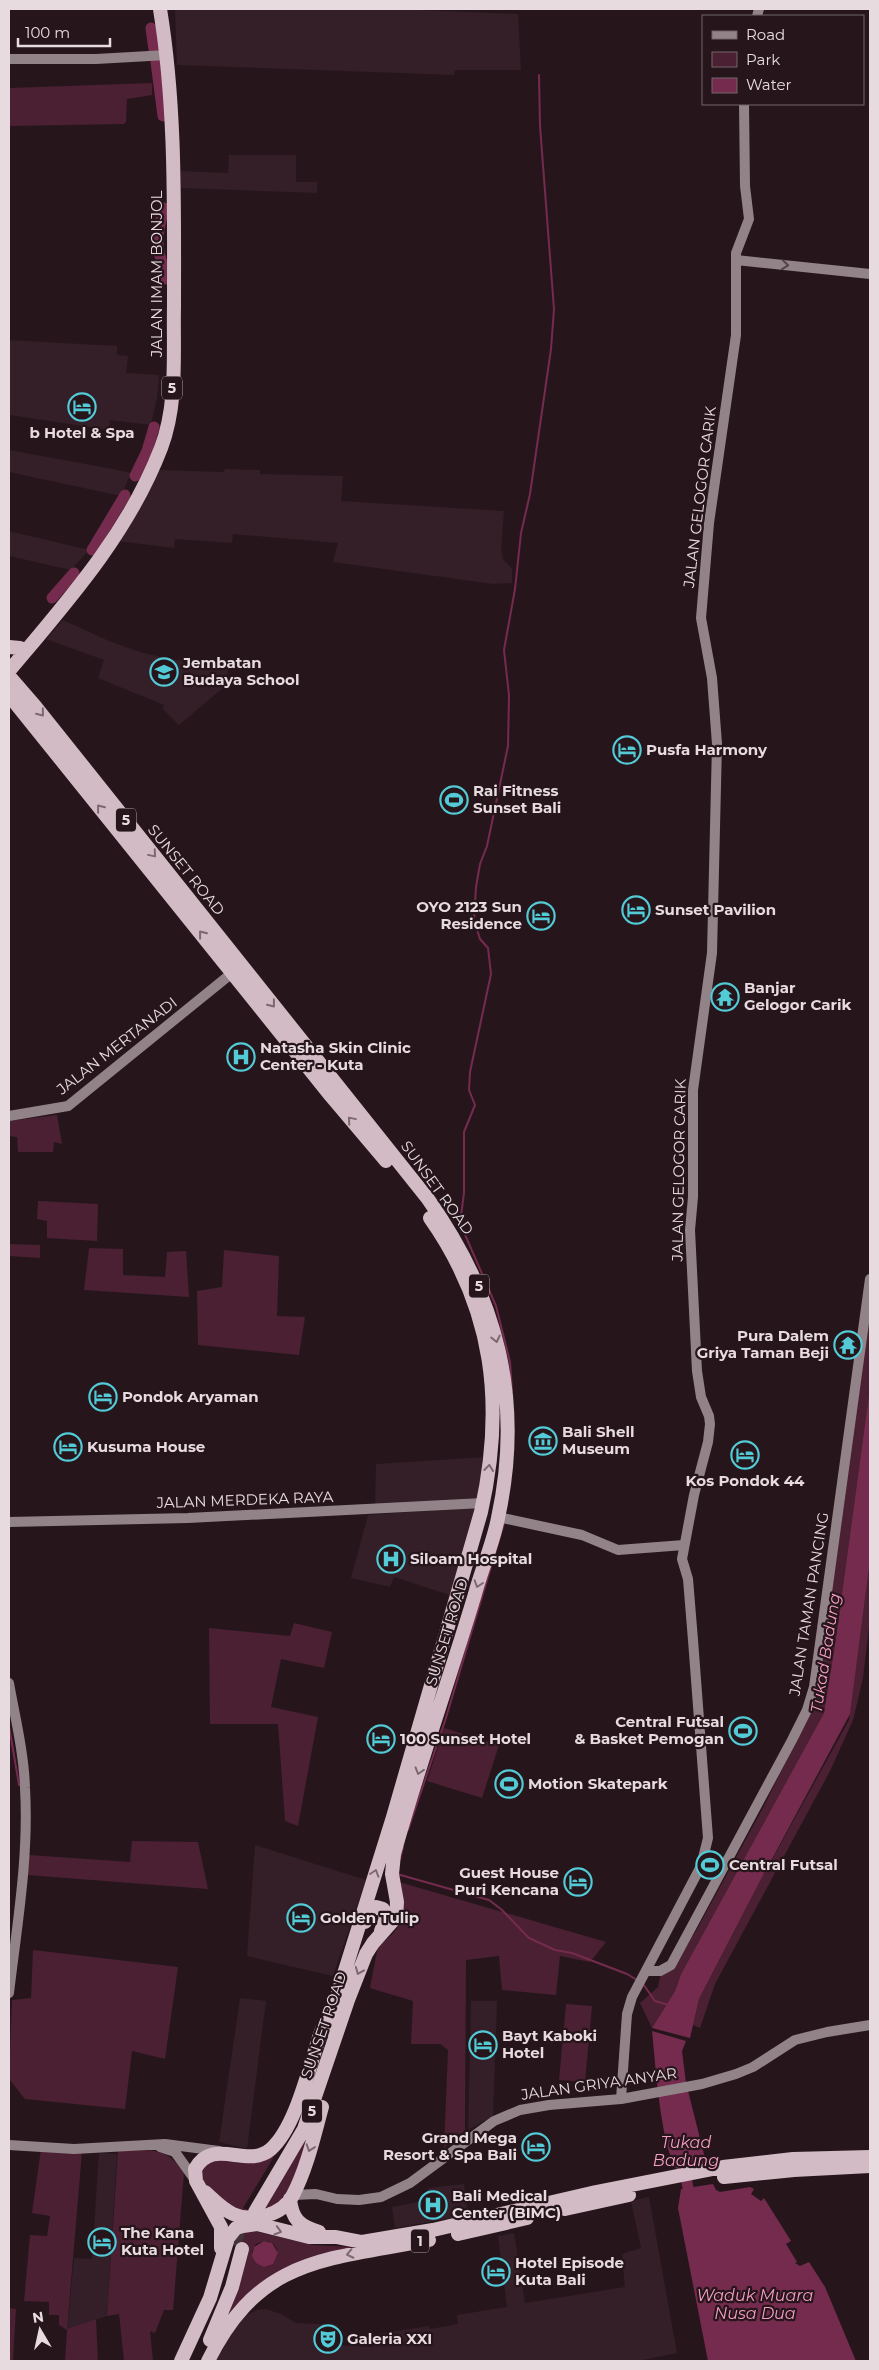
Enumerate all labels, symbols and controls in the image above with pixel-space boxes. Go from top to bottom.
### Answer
scale bar [18,15,110,47]
legend [702,15,864,105]
text: 100 m [25,23,70,42]
text: Road [746,25,785,44]
text: Park [746,50,780,69]
text: Water [746,75,792,94]
street label: JALAN IMAM BONJOL [147,191,166,358]
one-way arrow [781,259,789,270]
road number: 5 [162,376,182,399]
hotel icon: b Hotel & Spa [67,392,97,422]
street label: JALAN GELOGOR CARIK [679,405,720,590]
place label: b Hotel & Spa [29,423,135,442]
place label: Jembatan Budaya School [182,653,299,689]
school or university icon: Jembatan Budaya School [149,657,179,687]
one-way arrow [35,707,43,716]
hotel icon: Pusfa Harmony [612,735,642,765]
place label: Pusfa Harmony [646,740,768,759]
place label: Rai Fitness Sunset Bali [473,781,561,817]
sports icon: Rai Fitness Sunset Bali [439,785,469,815]
one-way arrow [98,805,106,814]
road number: 5 [116,808,136,832]
street label: SUNSET ROAD [144,820,229,919]
one-way arrow [148,848,157,857]
hotel icon: Sunset Pavilion [621,895,651,925]
place label: OYO 2123 Sun Residence [416,897,522,933]
place label: Sunset Pavilion [655,900,776,919]
hotel icon: OYO 2123 Sun Residence [526,901,556,931]
one-way arrow [200,931,208,940]
place label: Banjar Gelogor Carik [744,978,851,1014]
temple icon: Banjar Gelogor Carik [710,982,740,1012]
street label: JALAN MERTANADI [52,993,181,1099]
one-way arrow [266,998,275,1007]
place label: Natasha Skin Clinic Center - Kuta [260,1038,411,1074]
hospital icon: Natasha Skin Clinic Center - Kuta [226,1042,256,1072]
street label: JALAN GELOGOR CARIK [667,1078,690,1263]
one-way arrow [349,1117,357,1126]
street label: SUNSET ROAD [397,1137,478,1238]
road number: 5 [469,1274,489,1298]
place label: Pura Dalem Griya Taman Beji [697,1326,829,1362]
temple icon: Pura Dalem Griya Taman Beji [833,1330,863,1360]
one-way arrow [490,1335,501,1344]
hotel icon: Pondok Aryaman [88,1382,118,1412]
place label: Pondok Aryaman [122,1387,259,1406]
place label: Bali Shell Museum [562,1422,635,1458]
museum icon: Bali Shell Museum [528,1426,558,1456]
hotel icon: Kusuma House [53,1432,83,1462]
place label: Kusuma House [87,1437,205,1456]
hotel icon: Kos Pondok 44 [730,1440,760,1470]
one-way arrow [483,1464,494,1472]
place label: Kos Pondok 44 [686,1471,805,1490]
street label: JALAN MERDEKA RAYA [155,1487,334,1512]
street label: JALAN TAMAN PANCING [784,1511,832,1698]
hospital icon: Siloam Hospital [376,1544,406,1574]
place label: Siloam Hospital [410,1549,532,1568]
street label: SUNSET ROAD [421,1576,472,1688]
one-way arrow [474,1580,484,1588]
water label: Tukad Badung [807,1592,844,1714]
place label: Central Futsal & Basket Pemogan [574,1712,724,1748]
sports icon: Central Futsal & Basket Pemogan [728,1716,758,1746]
hotel icon: 100 Sunset Hotel [366,1724,396,1754]
place label: 100 Sunset Hotel [400,1729,531,1748]
one-way arrow [415,1767,425,1775]
sports icon: Motion Skatepark [494,1769,524,1799]
place label: Motion Skatepark [528,1774,668,1793]
sports icon: Central Futsal [695,1850,725,1880]
place label: Central Futsal [729,1855,838,1874]
place label: Guest House Puri Kencana [454,1863,559,1899]
hotel icon: Guest House Puri Kencana [563,1867,593,1897]
one-way arrow [369,1869,379,1878]
hotel icon: Golden Tulip [286,1903,316,1933]
place label: Golden Tulip [320,1908,419,1927]
one-way arrow [355,1966,365,1975]
street label: SUNSET ROAD [296,1969,351,2081]
place label: Bayt Kaboki Hotel [502,2026,597,2062]
hotel icon: Bayt Kaboki Hotel [468,2030,498,2060]
street label: JALAN GRIYA ANYAR [519,2063,678,2104]
road number: 5 [302,2100,322,2122]
place label: Grand Mega Resort & Spa Bali [383,2128,517,2164]
hotel icon: Grand Mega Resort & Spa Bali [521,2132,551,2162]
water label: Tukad Badung [653,2133,719,2170]
one-way arrow [306,2144,316,2152]
place label: Bali Medical Center (BIMC) [452,2186,561,2222]
hospital icon: Bali Medical Center (BIMC) [418,2190,448,2220]
place label: The Kana Kuta Hotel [121,2223,204,2259]
one-way arrow [274,2225,282,2235]
hotel icon: The Kana Kuta Hotel [87,2227,117,2257]
road number: 1 [411,2230,429,2252]
one-way arrow [346,2248,354,2259]
place label: Hotel Episode Kuta Bali [515,2253,624,2289]
hotel icon: Hotel Episode Kuta Bali [481,2257,511,2287]
water label: Waduk Muara Nusa Dua [697,2286,813,2323]
north arrow [15,2305,65,2355]
text: N [31,2307,45,2327]
theatre icon: Galeria XXI [313,2324,343,2354]
place label: Galeria XXI [347,2329,432,2348]

